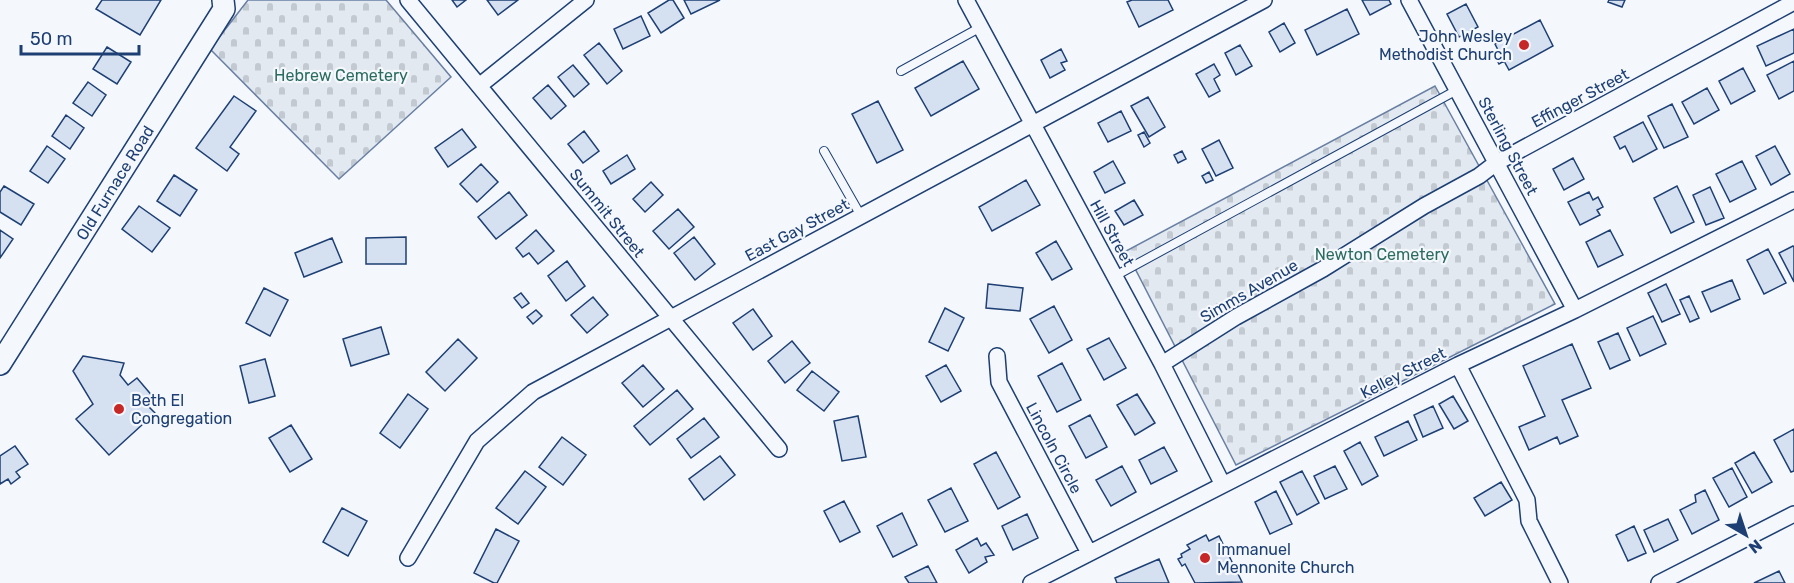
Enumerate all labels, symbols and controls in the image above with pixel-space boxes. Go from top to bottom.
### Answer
scale bar [21,18,140,56]
place label: John Wesley Methodist Church [1379,27,1512,64]
text: 50 m [30,28,73,50]
marker: John Wesley Methodist Church [1517,38,1531,52]
street label: Effinger Street [1528,64,1632,132]
park label: Hebrew Cemetery [274,66,408,85]
street label: Sterling Street [1474,94,1542,198]
street label: Old Furnace Road [72,122,158,244]
street label: Summit Street [566,165,648,261]
street label: East Gay Street [742,195,852,265]
street label: Hill Street [1086,196,1138,270]
park label: Newton Cemetery [1315,245,1449,264]
street label: Simms Avenue [1197,255,1301,327]
street label: Kelley Street [1357,343,1449,403]
place label: Beth El Congregation [131,391,232,428]
street label: Lincoln Circle [1022,399,1086,497]
marker: Beth El Congregation [112,402,126,416]
north arrow [1716,505,1776,565]
text: N [1745,535,1766,557]
place label: Immanuel Mennonite Church [1217,540,1354,577]
marker: Immanuel Mennonite Church [1198,551,1212,565]

